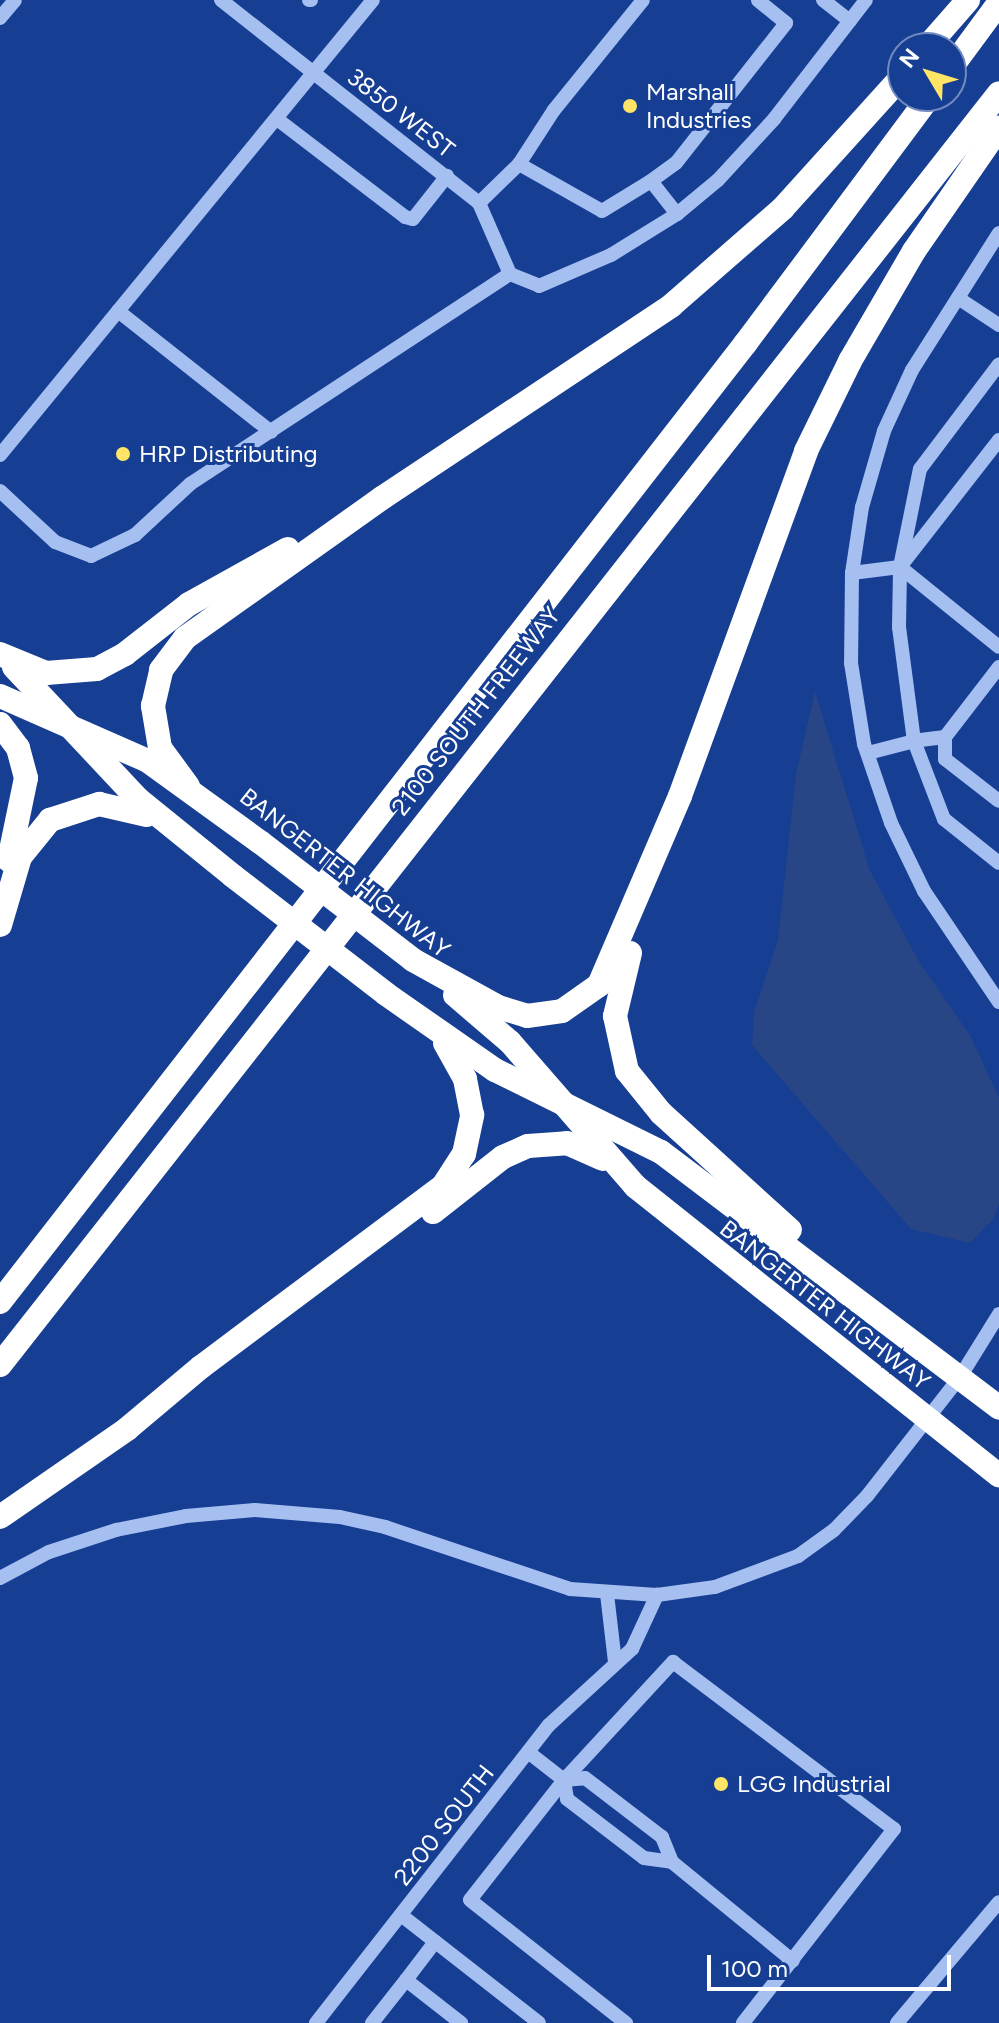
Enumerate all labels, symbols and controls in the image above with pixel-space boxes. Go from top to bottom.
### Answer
north arrow [887,32,967,112]
text: N [893,43,925,73]
street label: 3850 WEST [342,62,460,164]
place label: Marshall Industries [646,78,752,134]
marker: Marshall Industries [621,97,639,115]
place label: HRP Distributing [139,440,317,468]
marker: HRP Distributing [114,445,132,463]
street label: 2100 SOUTH FREEWAY [386,601,566,821]
street label: BANGERTER HIGHWAY [234,782,456,964]
street label: BANGERTER HIGHWAY [714,1214,936,1396]
street label: 2200 SOUTH [388,1759,500,1891]
place label: LGG Industrial [737,1770,891,1798]
marker: LGG Industrial [712,1775,730,1793]
scale bar [711,1939,955,1989]
text: 100 m [721,1954,788,1983]

